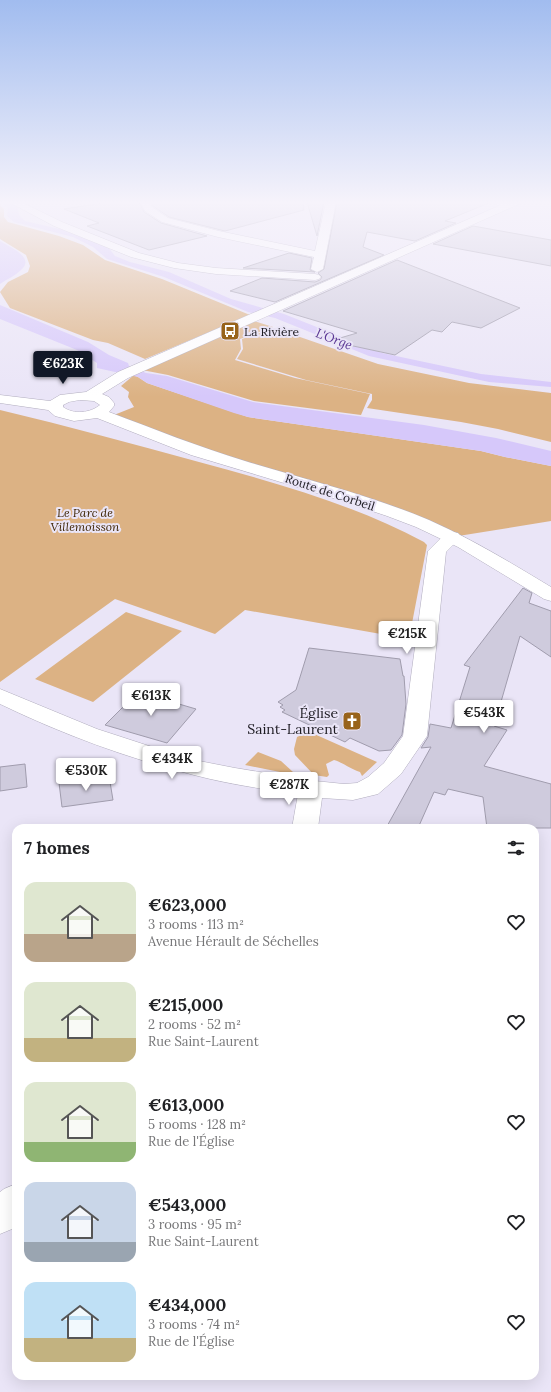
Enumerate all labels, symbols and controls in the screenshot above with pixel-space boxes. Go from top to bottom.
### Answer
bus stop icon: La Rivière [219,320,241,342]
place label: La Rivière [244,324,300,339]
water label: L'Orge [313,324,355,354]
pin: €623K [35,351,91,385]
text: €623K [42,355,84,372]
street label: Route de Corbeil [283,470,377,514]
park label: Le Parc de Villemoisson [51,505,120,534]
pin: €215K [379,621,435,655]
text: €215K [387,625,427,642]
pin: €613K [123,683,179,717]
text: €613K [131,687,171,704]
pin: €543K [456,700,512,734]
place label: Église Saint-Laurent [247,704,339,738]
text: €543K [463,704,505,721]
church icon: Église Saint-Laurent [341,710,363,732]
pin: €434K [144,746,200,780]
text: €434K [151,750,193,767]
pin: €530K [58,758,114,792]
text: €530K [65,762,107,779]
pin: €287K [261,772,317,806]
text: €287K [269,776,309,793]
text: 7 homes [24,837,90,859]
icon: filters [505,837,527,859]
text: €623,000 [148,894,227,916]
icon: home [56,898,104,946]
icon: heart [505,911,527,933]
text: 3 rooms · 113 m² [148,916,244,933]
text: Avenue Hérault de Séchelles [148,933,319,950]
text: €215,000 [148,994,223,1016]
icon: home [56,998,104,1046]
icon: heart [505,1011,527,1033]
text: 2 rooms · 52 m² [148,1016,241,1033]
text: Rue Saint-Laurent [148,1033,259,1050]
text: €613,000 [148,1094,224,1116]
icon: home [56,1098,104,1146]
icon: heart [505,1111,527,1133]
text: 5 rooms · 128 m² [148,1116,246,1133]
text: Rue de l'Église [148,1133,235,1150]
text: €543,000 [148,1194,226,1216]
icon: home [56,1198,104,1246]
icon: heart [505,1211,527,1233]
text: 3 rooms · 95 m² [148,1216,242,1233]
text: Rue Saint-Laurent [148,1233,259,1250]
text: €434,000 [148,1294,226,1316]
icon: home [56,1298,104,1346]
icon: heart [505,1311,527,1333]
text: 3 rooms · 74 m² [148,1316,240,1333]
text: Rue de l'Église [148,1333,235,1350]

